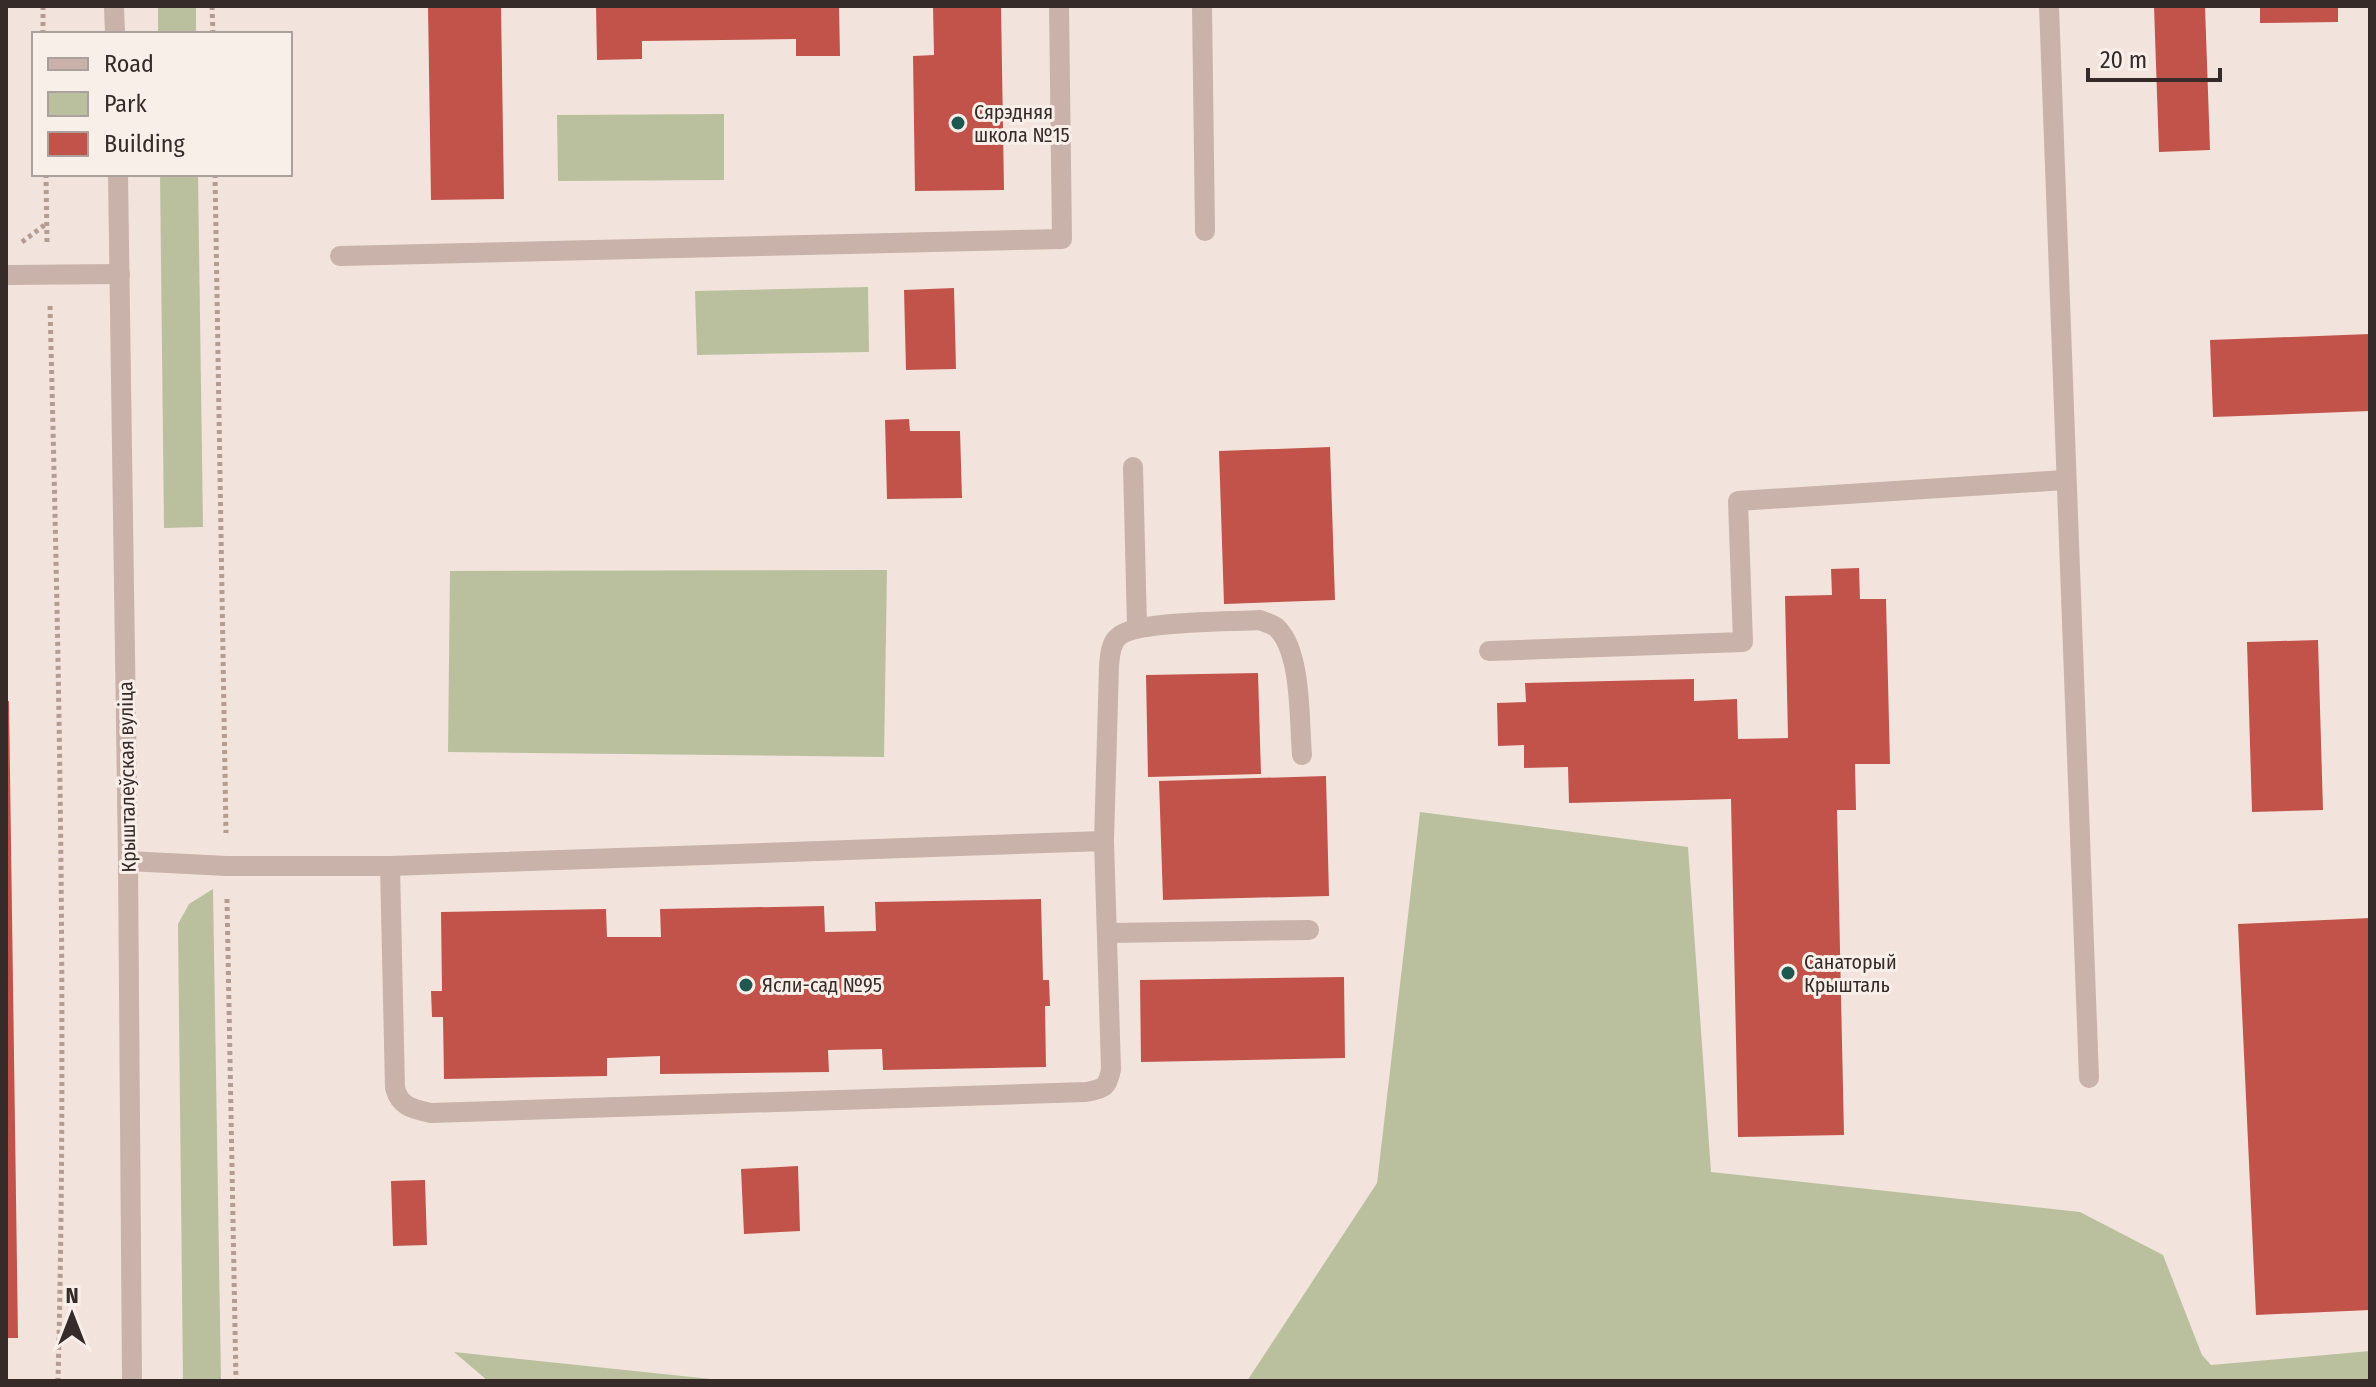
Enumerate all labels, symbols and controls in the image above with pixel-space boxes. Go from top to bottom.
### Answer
legend [32,32,292,176]
scale bar [2088,32,2220,82]
text: 20 m [2100,46,2147,74]
text: Road [104,50,154,78]
text: Park [104,90,147,118]
place label: Сярэдняя школа №15 [974,100,1070,147]
marker: Сярэдняя школа №15 [949,114,967,132]
text: Building [104,130,186,158]
street label: Крышталеўская вуліца [113,681,141,873]
place label: Санаторый Крышталь [1804,950,1897,997]
marker: Санаторый Крышталь [1779,964,1797,982]
place label: Ясли-сад №95 [762,973,882,997]
marker: Ясли-сад №95 [737,976,755,994]
north arrow [32,1275,112,1355]
text: N [65,1282,79,1309]

